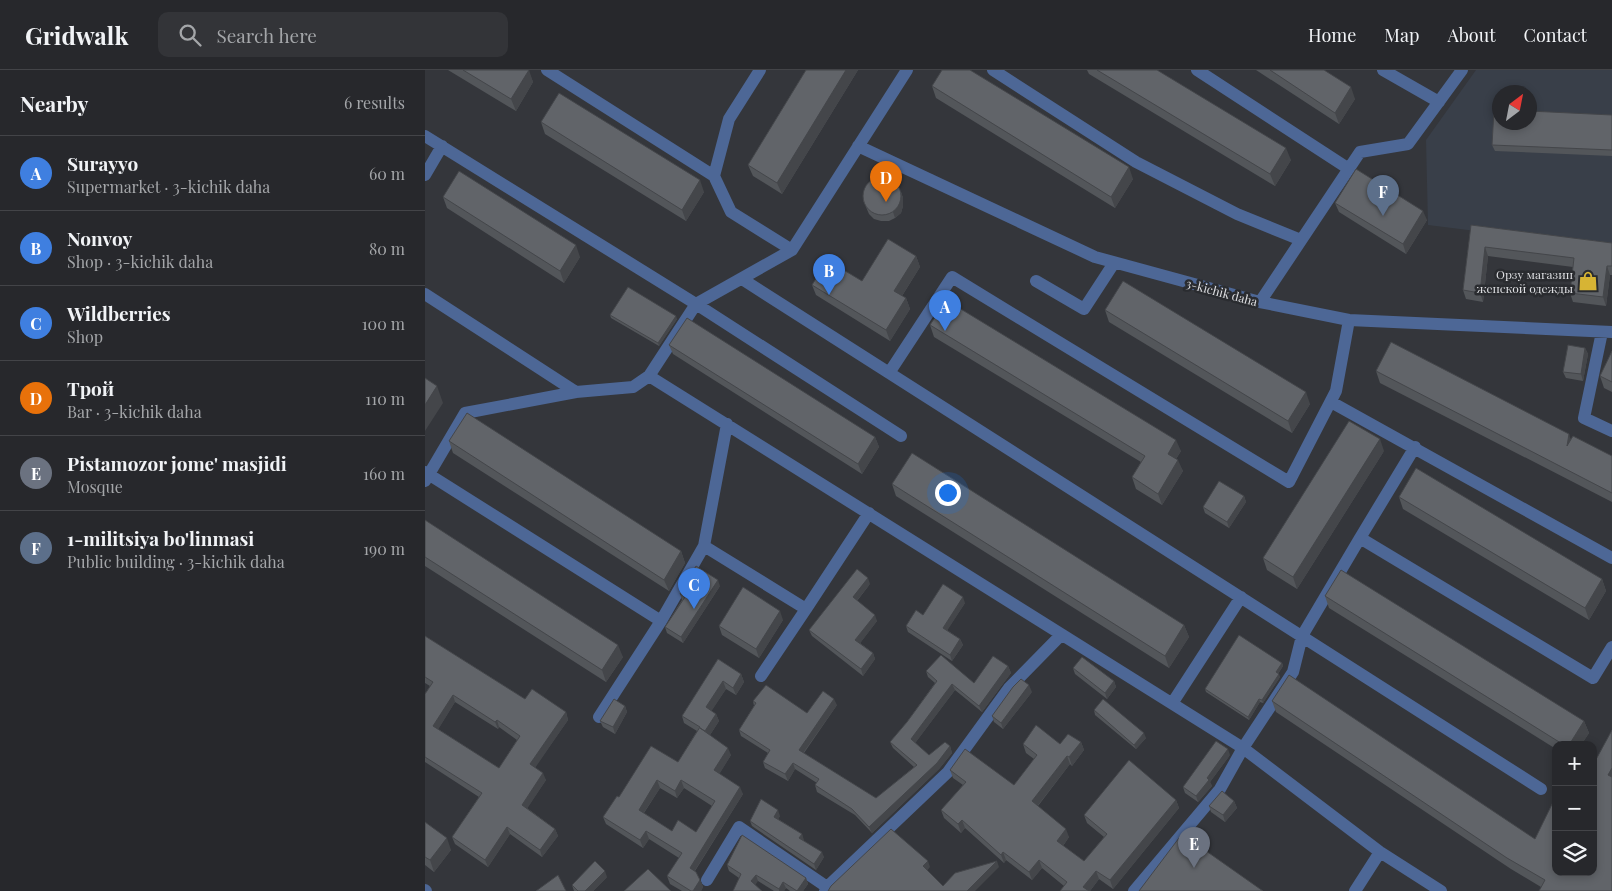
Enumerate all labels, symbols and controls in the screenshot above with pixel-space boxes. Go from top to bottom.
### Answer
search box [158,12,508,57]
text: Gridwalk [25,19,128,51]
icon: search [176,21,204,49]
text: Search here [216,22,317,48]
text: Home [1308,23,1356,47]
text: Map [1384,23,1419,47]
text: About [1447,23,1496,47]
text: Contact [1524,23,1587,47]
north arrow [1492,85,1537,130]
text: Nearby [20,89,89,117]
text: 6 results [344,92,405,113]
text: Surayyo [67,150,138,176]
pin: D [870,161,902,202]
text: A [31,163,41,184]
text: 60 m [369,163,405,184]
pin: F [1367,175,1399,216]
text: Supermarket · 3-kichik daha [67,176,270,197]
text: Nonvoy [67,225,132,251]
text: B [31,238,41,259]
text: 80 m [369,238,405,259]
text: Shop · 3-kichik daha [67,251,213,272]
pin: B [813,254,845,295]
place label: Орзу магазин женской одежды [1476,266,1573,296]
shop icon: Орзу магазин женской одежды [1577,270,1599,292]
street label: 3-kichik daha [1184,275,1260,309]
pin: A [929,290,961,331]
text: Wildberries [67,300,171,326]
text: C [30,313,42,334]
text: 100 m [362,313,405,334]
text: Shop [67,326,103,347]
text: Трой [67,375,114,401]
text: D [30,388,42,409]
text: 110 m [365,388,405,409]
text: Bar · 3-kichik daha [67,401,202,422]
text: Pistamozor jome' masjidi [67,450,287,476]
text: E [31,463,41,484]
text: 160 m [363,463,405,484]
text: Mosque [67,476,123,497]
your location [935,480,961,506]
text: 1-militsiya bo'linmasi [67,525,254,551]
text: F [31,538,41,559]
text: 190 m [363,538,405,559]
text: Public building · 3-kichik daha [67,551,285,572]
pin: C [678,568,710,609]
map controls [1552,741,1597,876]
button: + [1552,741,1597,786]
button: − [1552,786,1597,831]
pin: E [1178,827,1210,868]
button: layers [1552,831,1597,876]

